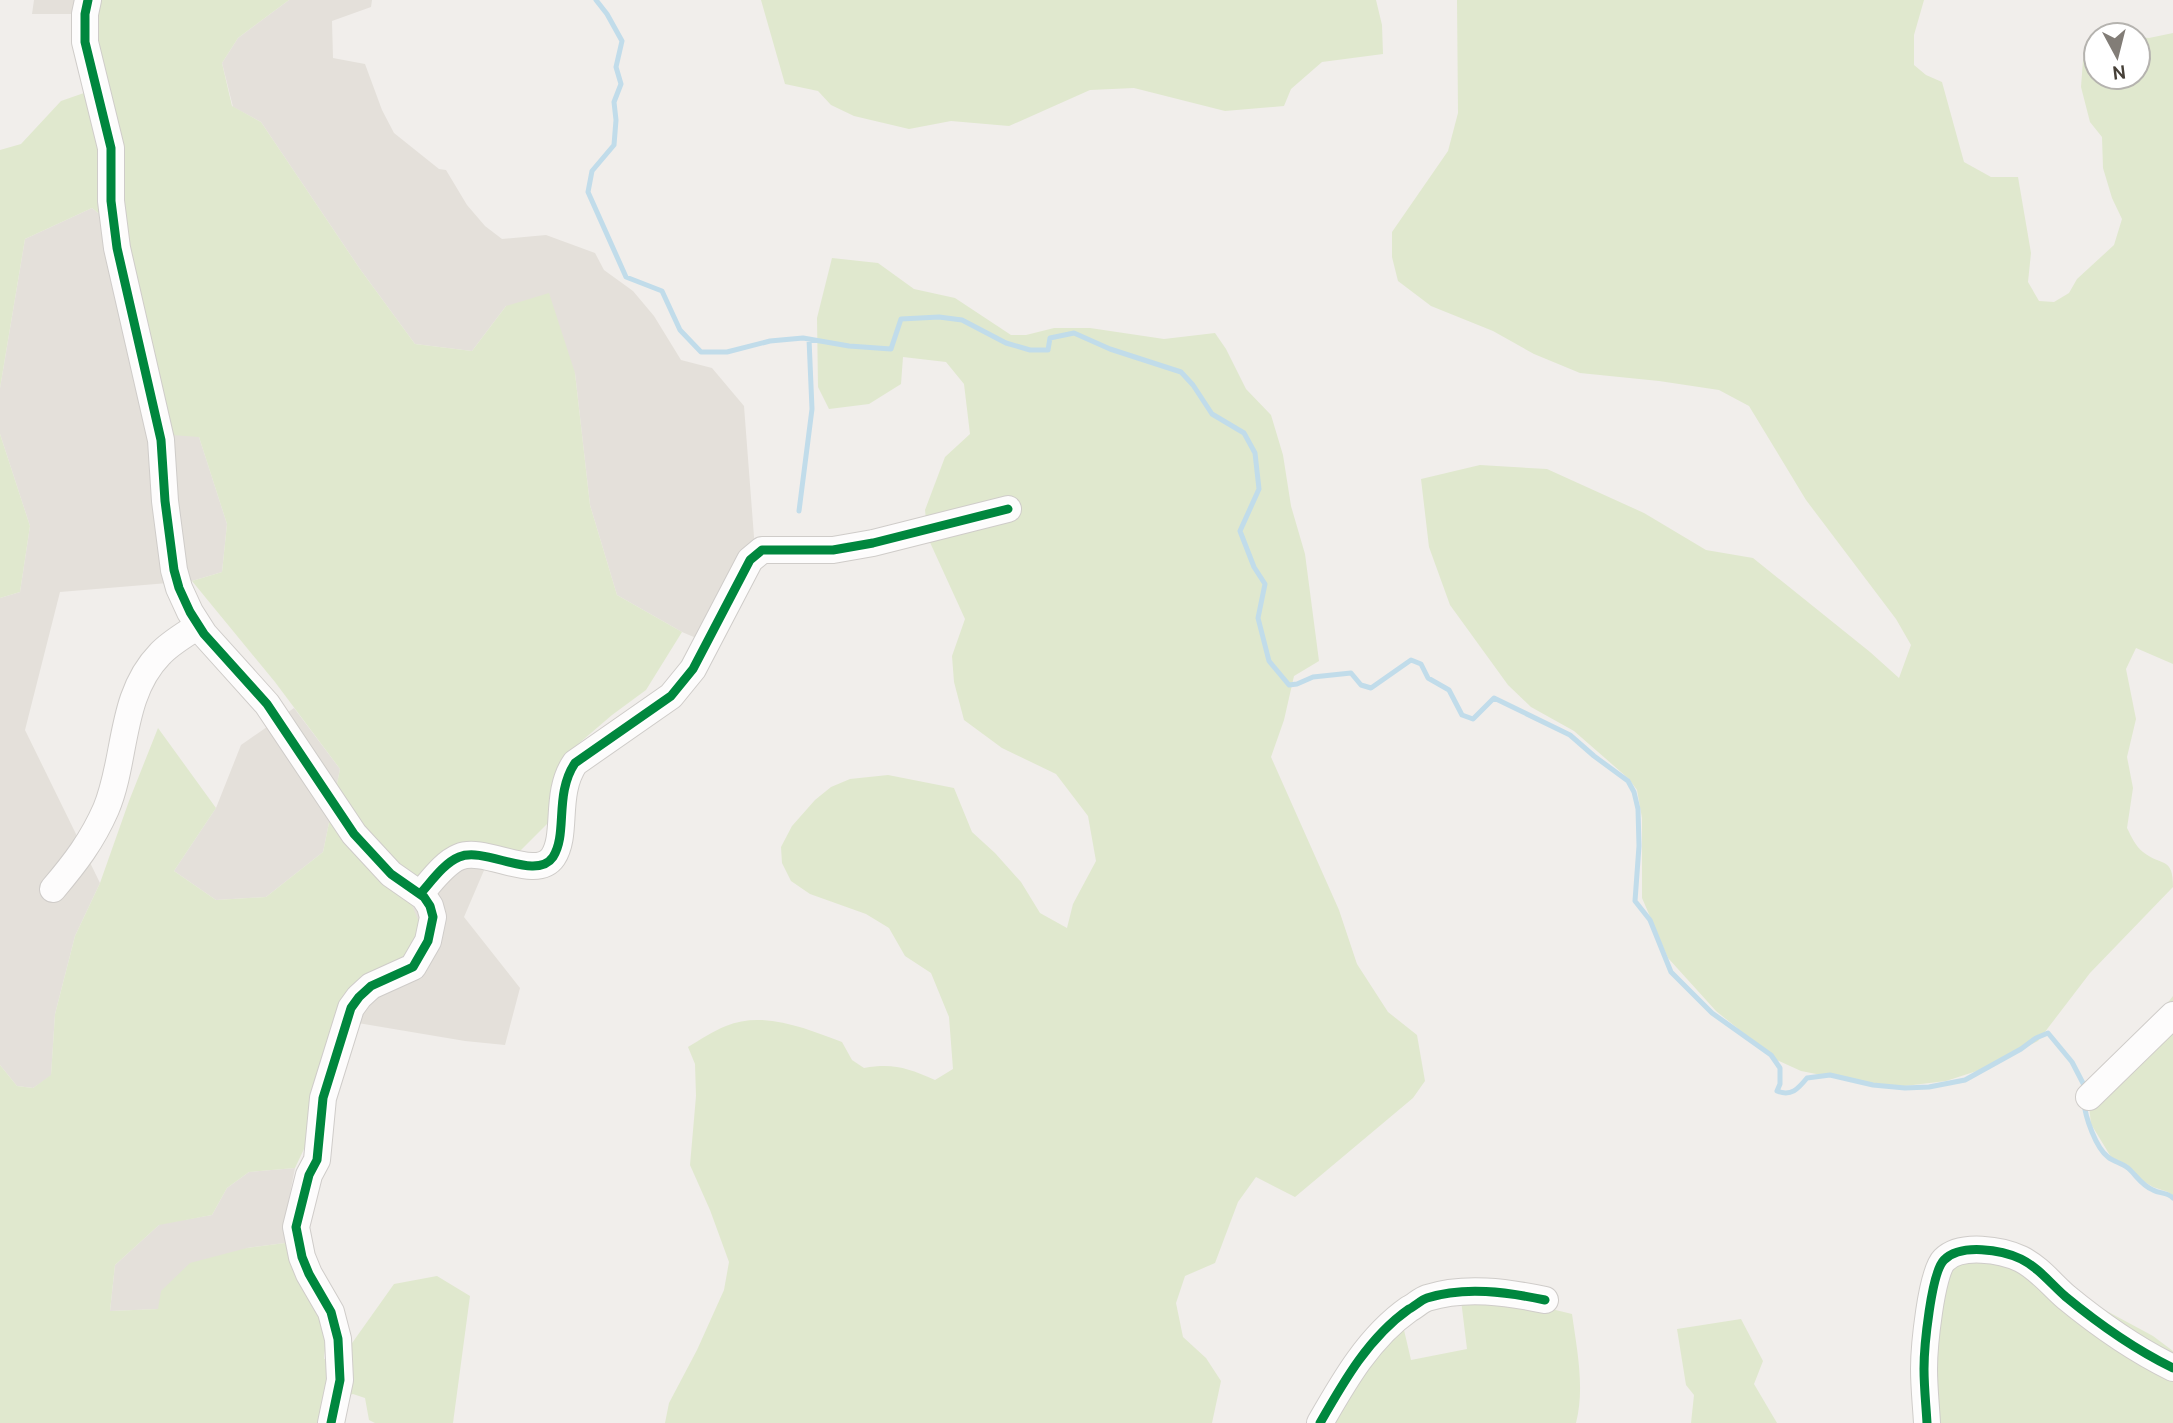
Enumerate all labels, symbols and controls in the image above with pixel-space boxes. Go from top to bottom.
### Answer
north arrow [2082,21,2152,91]
text: N [2111,60,2127,85]

